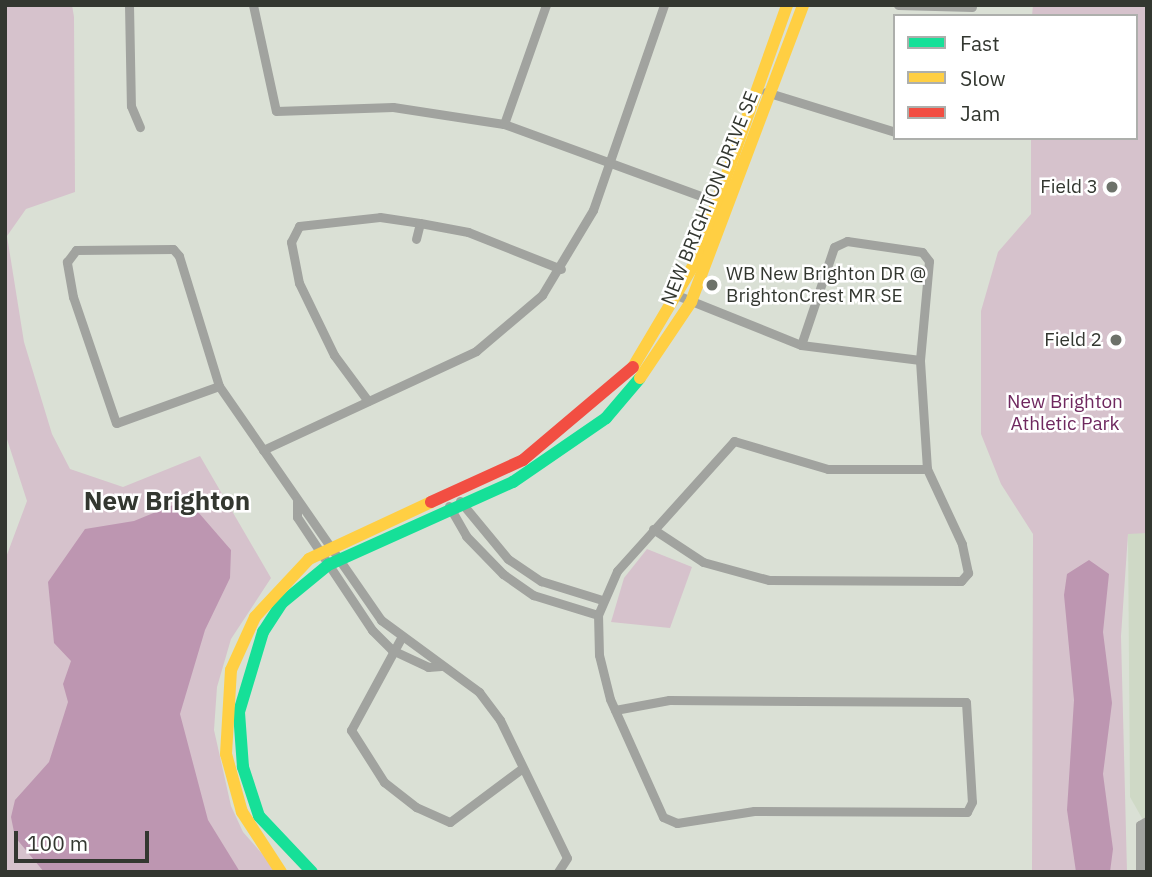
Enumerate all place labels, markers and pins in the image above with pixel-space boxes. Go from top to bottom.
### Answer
place label: Field 3 [1040,176,1098,198]
marker: Field 3 [1104,179,1120,195]
place label: WB New Brighton DR @ BrightonCrest MR SE [726,263,926,307]
marker: WB New Brighton DR @ BrightonCrest MR SE [704,277,720,293]
place label: Field 2 [1044,329,1102,351]
marker: Field 2 [1108,332,1124,348]

